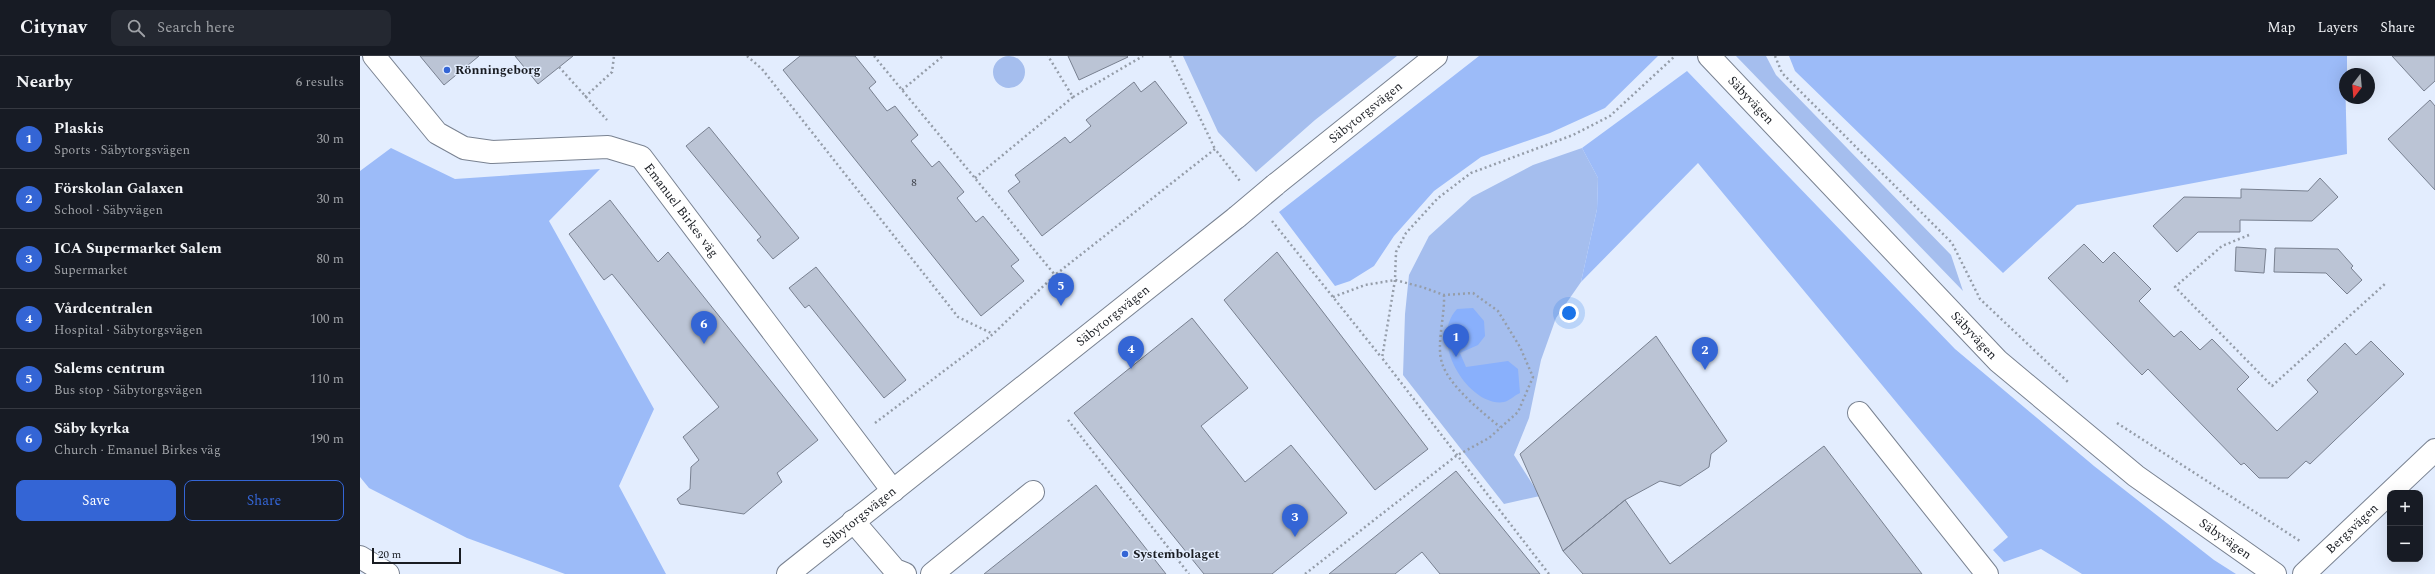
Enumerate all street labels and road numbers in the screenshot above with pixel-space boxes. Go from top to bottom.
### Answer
street label: Säbyvägen [1723,71,1779,129]
street label: Säbytorgsvägen [1324,76,1407,148]
street label: Emanuel Birkes väg [639,159,723,262]
street label: Säbytorgsvägen [1071,280,1155,351]
street label: Säbyvägen [1946,307,2002,365]
street label: Säbytorgsvägen [818,481,901,553]
street label: Bergsvägen [2321,498,2383,559]
street label: Säbyvägen [2195,513,2256,565]

